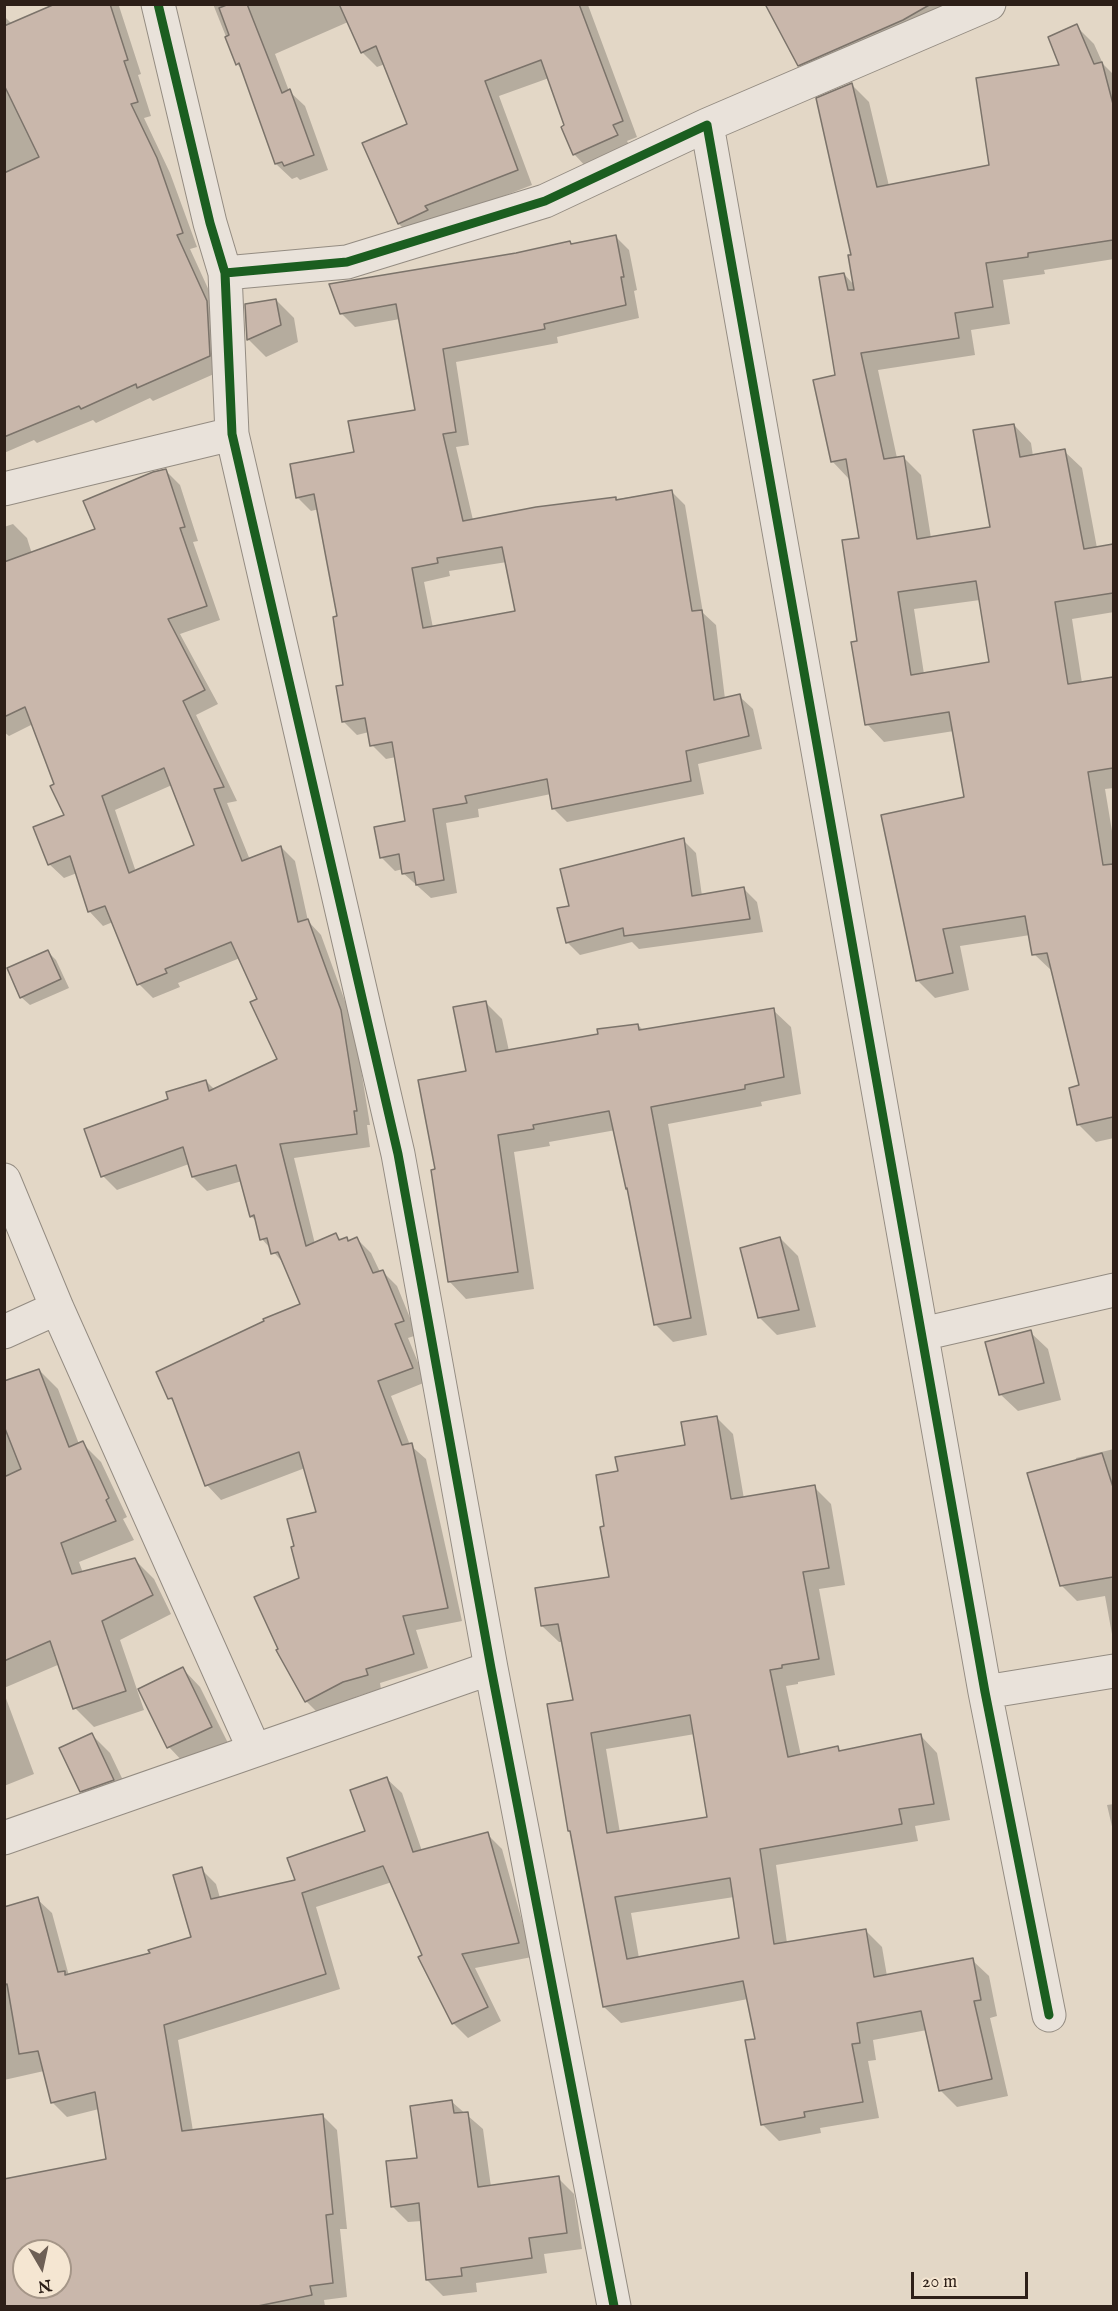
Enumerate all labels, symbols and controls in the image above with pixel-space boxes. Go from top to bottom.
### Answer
north arrow [12,2239,72,2299]
scale bar [914,2260,1031,2298]
text: 20 m [922,2271,957,2294]
text: N [36,2274,53,2296]

